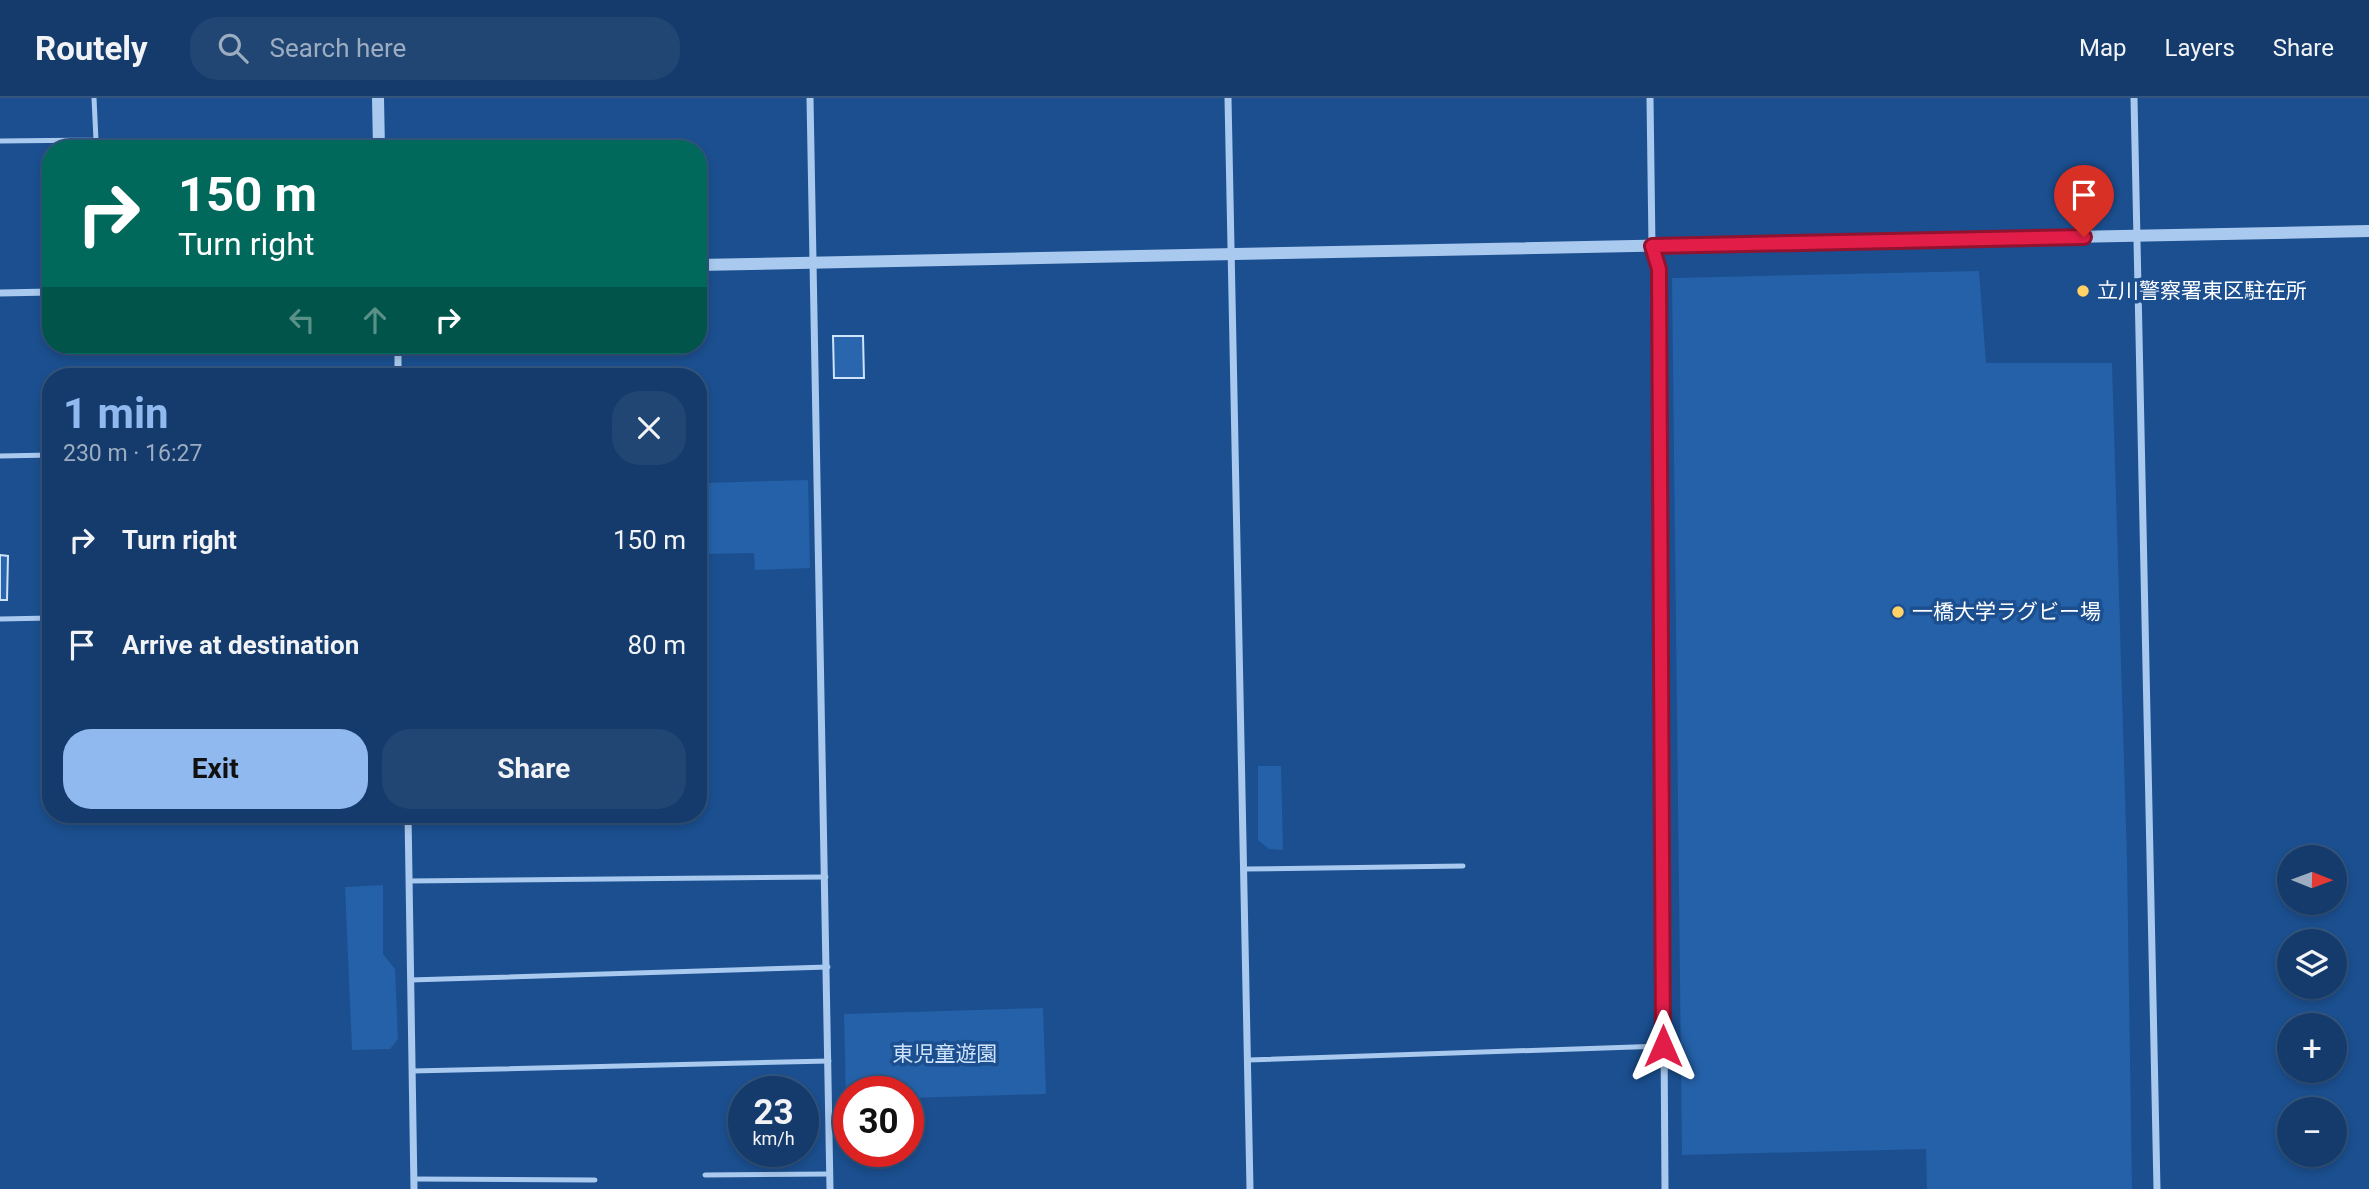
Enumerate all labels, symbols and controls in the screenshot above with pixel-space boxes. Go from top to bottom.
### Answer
search box [190,17,680,80]
text: Routely [35,29,148,68]
icon: search [214,29,252,67]
text: Search here [270,33,406,63]
text: Map [2079,34,2127,62]
text: Layers [2165,34,2235,62]
text: Share [2273,34,2334,62]
pin [2054,165,2114,237]
text: 150 m [178,166,317,223]
icon: right [63,168,154,259]
icon: arrive [2065,176,2103,214]
text: Turn right [178,225,314,263]
place label: 立川警察署東区駐在所 [2097,279,2307,303]
marker: 立川警察署東区駐在所 [2075,283,2091,299]
icon: left [283,301,321,339]
icon: ahead [356,301,394,339]
icon: right [429,301,467,339]
text: 1 min [63,389,169,438]
button: close [612,391,686,465]
text: 230 m · 16:27 [63,440,202,467]
icon: right [63,521,101,559]
text: Turn right [122,525,237,555]
text: 150 m [613,525,686,555]
place label: 一橋大学ラグビー場 [1912,600,2101,624]
marker: 一橋大学ラグビー場 [1890,604,1906,620]
icon: arrive [63,626,101,664]
text: Arrive at destination [122,630,359,660]
text: 80 m [628,630,686,660]
button: Exit [63,729,368,809]
button: Share [382,729,686,809]
north arrow [2277,845,2347,915]
map controls [2277,845,2347,1167]
button: layers [2277,929,2347,999]
position arrow [1626,1009,1700,1083]
button: + [2277,1013,2347,1083]
park label: 東児童遊園 [893,1042,998,1066]
speed limit sign: 30 [833,1076,924,1167]
text: 23 [753,1092,794,1133]
button: − [2277,1097,2347,1167]
text: km/h [752,1128,795,1149]

